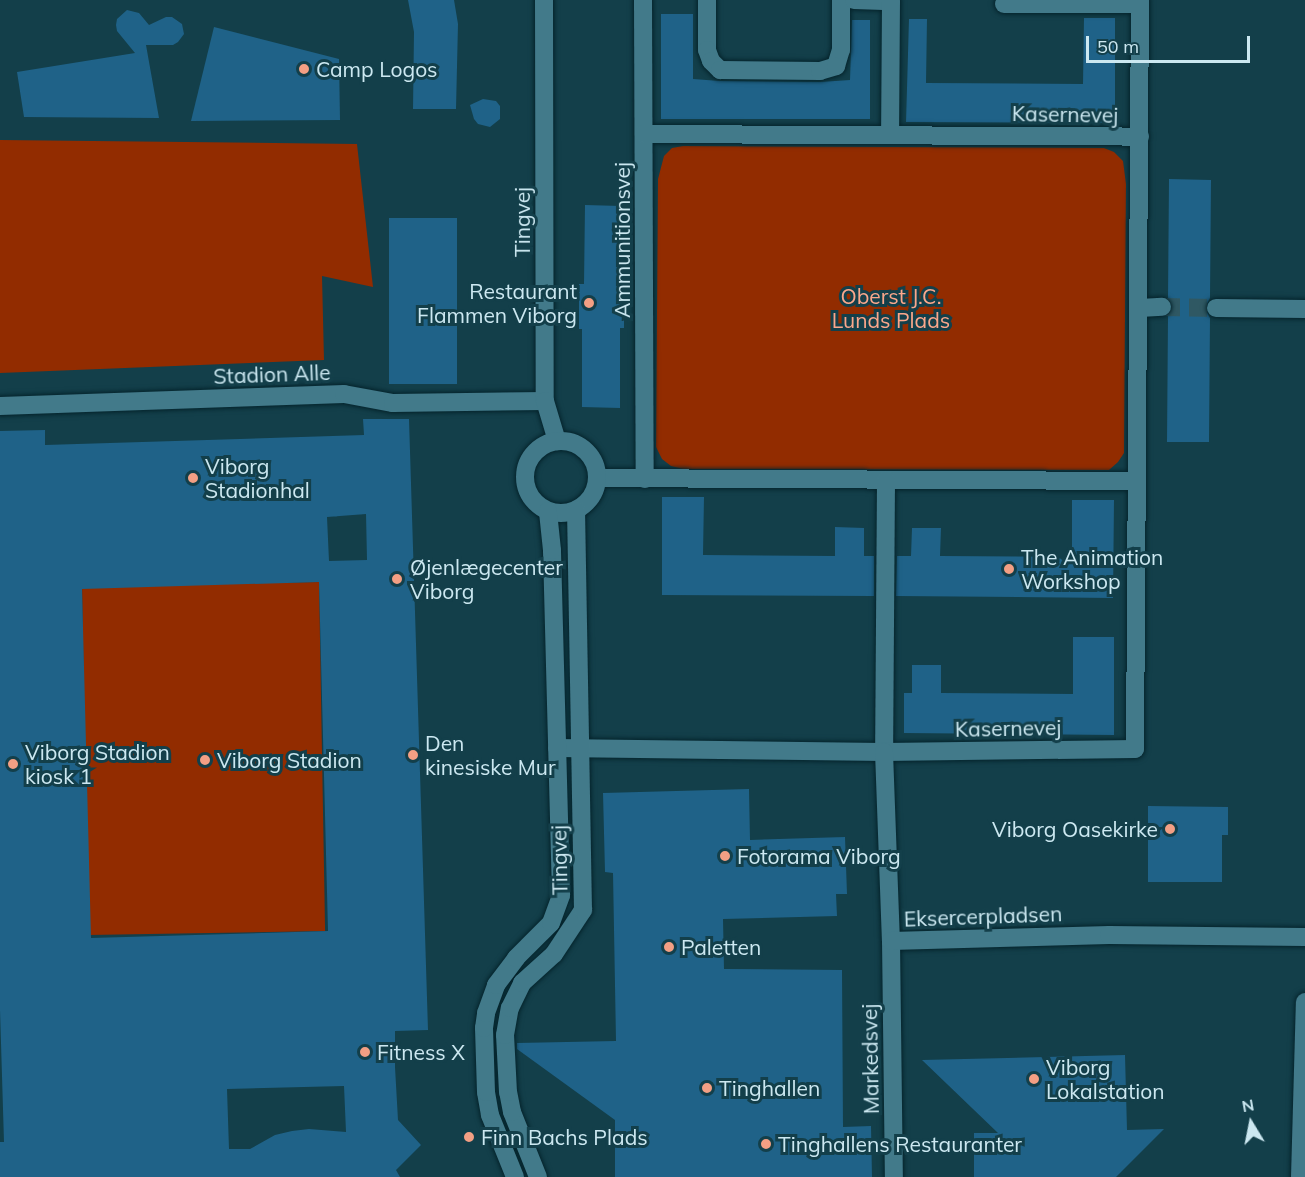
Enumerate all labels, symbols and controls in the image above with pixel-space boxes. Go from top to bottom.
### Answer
scale bar [1089,24,1252,62]
text: 50 m [1097,35,1139,58]
place label: Camp Logos [316,56,438,82]
marker: Camp Logos [297,62,311,76]
street label: Kasernevej [1012,100,1118,128]
street label: Ammunitionsvej [609,162,635,318]
street label: Tingvej [509,187,535,257]
place label: Restaurant Flammen Viborg [417,278,577,328]
park label: Oberst J.C. Lunds Plads [832,283,950,333]
marker: Restaurant Flammen Viborg [582,296,596,310]
street label: Stadion Alle [213,359,331,389]
place label: Viborg Stadionhal [205,453,310,503]
marker: Viborg Stadionhal [186,471,200,485]
place label: The Animation Workshop [1021,544,1163,594]
place label: Øjenlægecenter Viborg [410,554,563,604]
marker: The Animation Workshop [1002,562,1016,576]
marker: Øjenlægecenter Viborg [388,570,406,588]
street label: Kasernevej [955,714,1061,742]
place label: Den kinesiske Mur [425,730,556,780]
place label: Viborg Stadion kiosk 1 [25,739,170,789]
place label: Viborg Stadion [217,747,362,773]
marker: Den kinesiske Mur [406,748,420,762]
marker: Viborg Stadion [198,753,212,767]
marker: Viborg Stadion kiosk 1 [6,757,20,771]
place label: Viborg Oasekirke [992,816,1158,842]
marker: Viborg Oasekirke [1163,822,1177,836]
street label: Tingvej [546,825,572,895]
place label: Fotorama Viborg [737,843,901,869]
marker: Fotorama Viborg [718,849,732,863]
street label: Eksercerpladsen [903,901,1063,931]
place label: Paletten [681,934,761,960]
marker: Paletten [662,940,676,954]
street label: Markedsvej [856,1004,884,1114]
place label: Fitness X [377,1039,465,1065]
marker: Fitness X [358,1045,372,1059]
place label: Viborg Lokalstation [1046,1054,1165,1104]
marker: Viborg Lokalstation [1027,1072,1041,1086]
place label: Tinghallen [719,1075,820,1101]
marker: Tinghallen [700,1081,714,1095]
north arrow [1221,1093,1281,1153]
text: N [1240,1094,1256,1116]
place label: Finn Bachs Plads [481,1124,648,1150]
marker: Finn Bachs Plads [462,1130,476,1144]
place label: Tinghallens Restauranter [778,1131,1022,1157]
marker: Tinghallens Restauranter [759,1137,773,1151]

